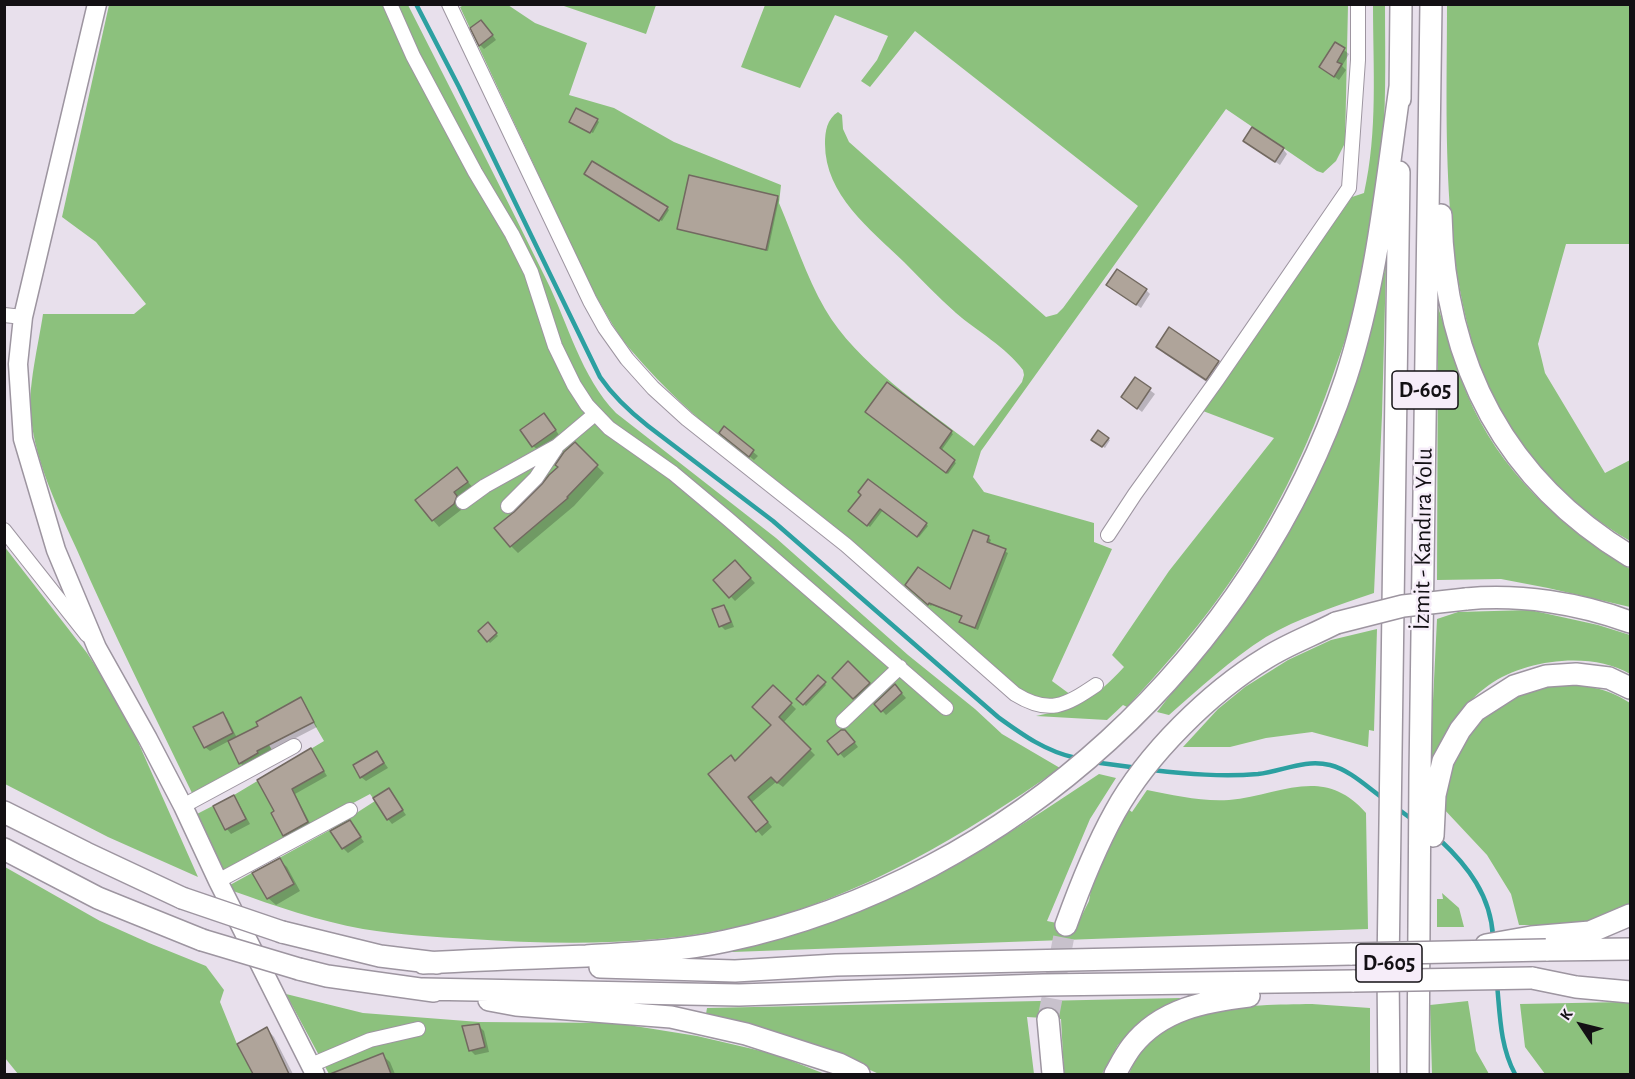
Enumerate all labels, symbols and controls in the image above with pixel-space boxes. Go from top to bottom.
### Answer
road number: D-605 [1392,371,1458,409]
street label: İzmit - Kandıra Yolu [1407,448,1439,630]
road number: D-605 [1356,944,1422,982]
north arrow [1551,995,1611,1055]
text: K [1557,1006,1575,1023]

